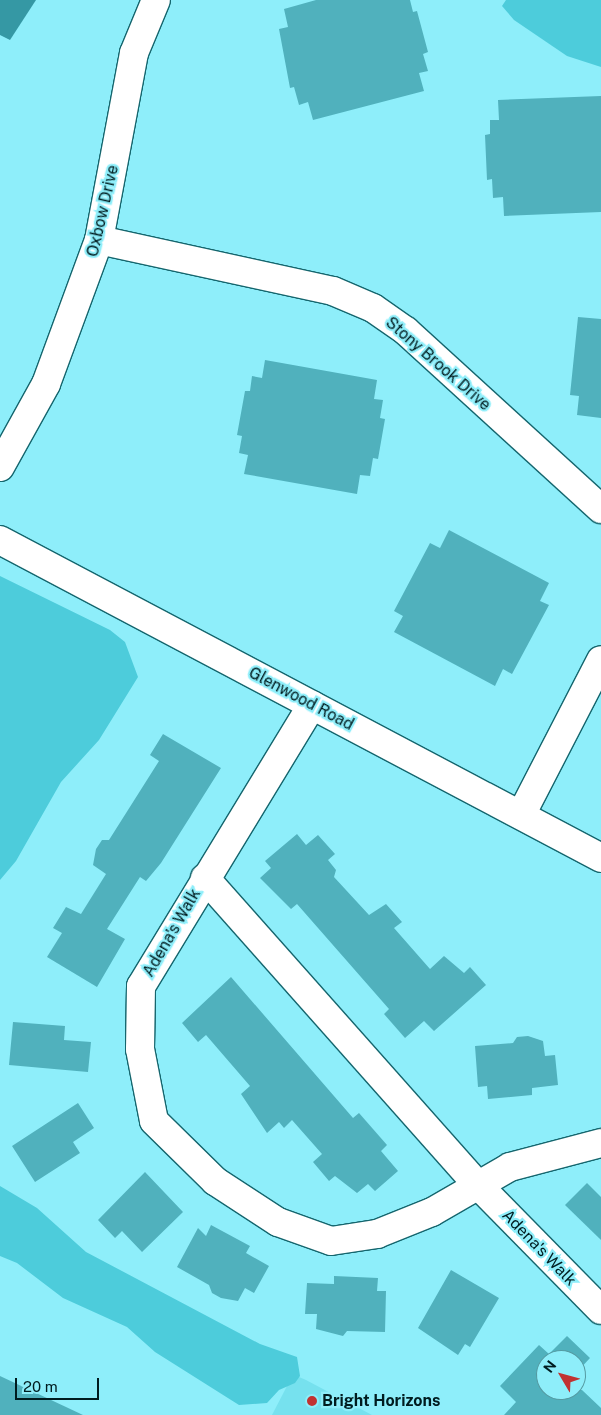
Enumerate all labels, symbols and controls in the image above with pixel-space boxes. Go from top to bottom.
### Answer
street label: Oxbow Drive [83,163,123,259]
street label: Stony Brook Drive [382,313,494,415]
street label: Glenwood Road [245,663,357,735]
street label: Adena's Walk [139,885,205,981]
street label: Adena's Walk [498,1206,580,1290]
north arrow [536,1350,586,1400]
text: N [540,1357,559,1376]
scale bar [18,1368,101,1400]
text: 20 m [23,1378,58,1395]
place label: Bright Horizons [322,1391,440,1411]
marker: Bright Horizons [306,1395,318,1407]

